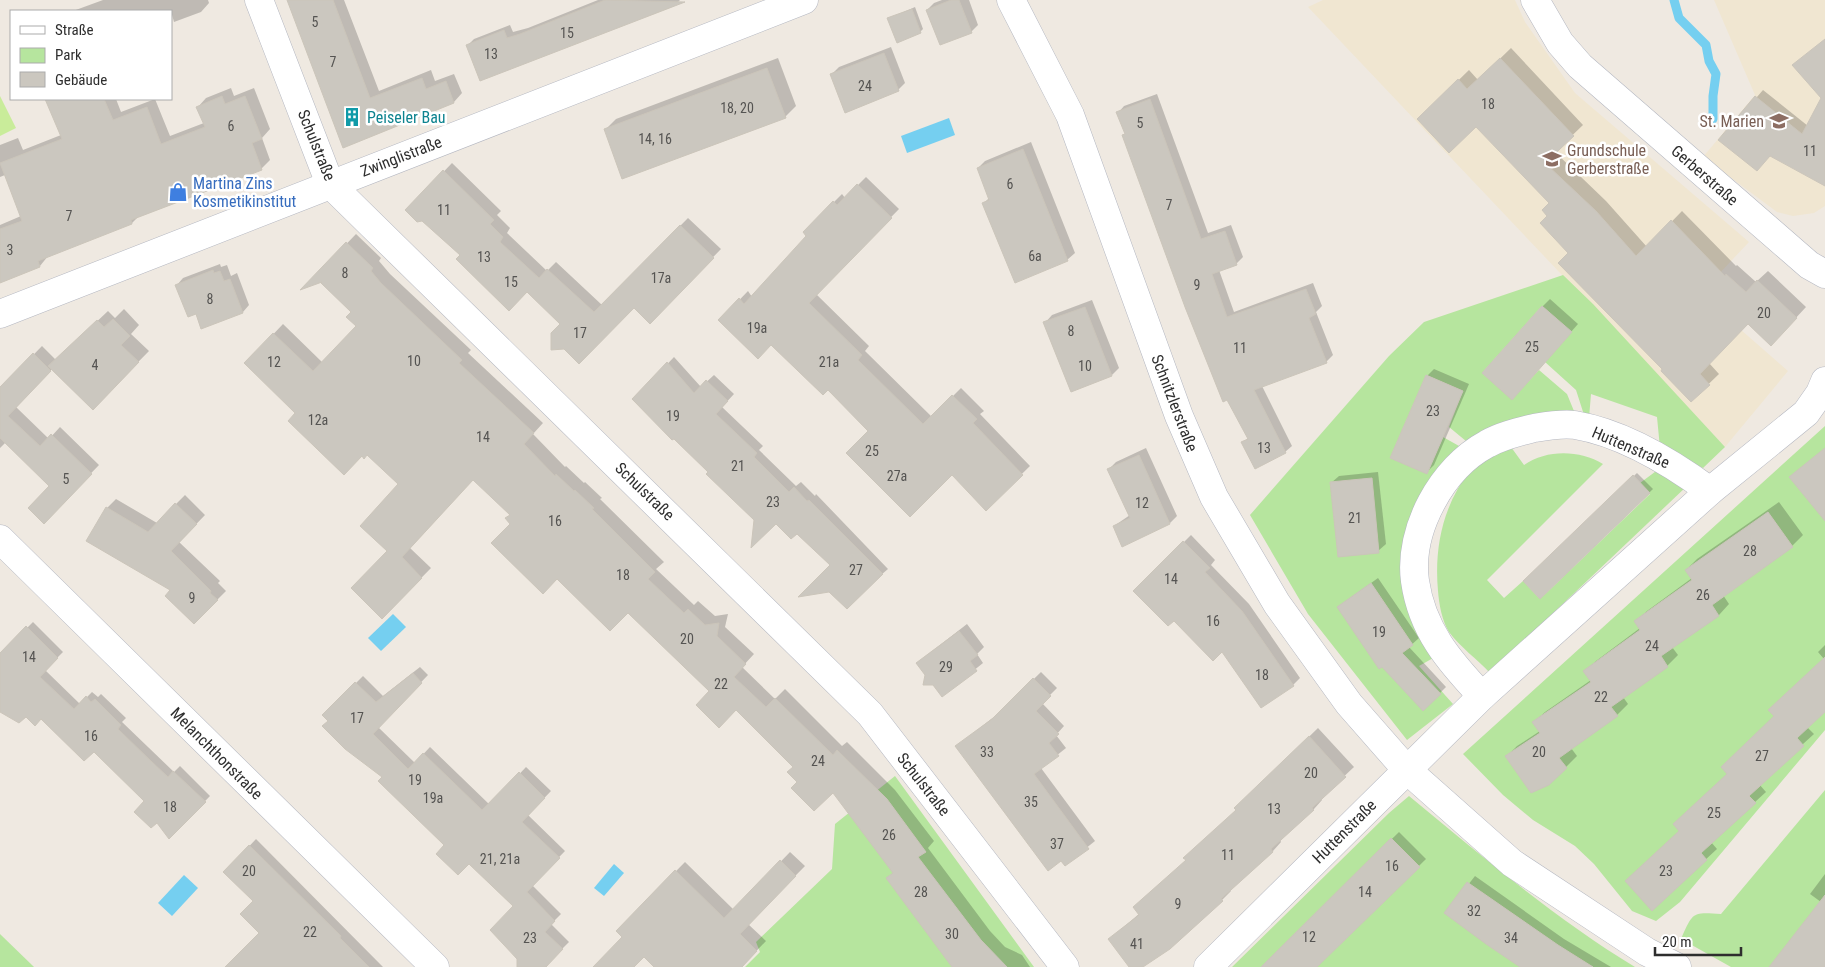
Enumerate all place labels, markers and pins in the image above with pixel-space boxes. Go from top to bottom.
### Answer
building icon: Peiseler Bau [341,106,363,128]
place label: Peiseler Bau [367,108,446,127]
school or university icon: St. Marien [1768,110,1790,132]
place label: St. Marien [1700,112,1764,131]
place label: Grundschule Gerberstraße [1567,141,1649,178]
school or university icon: Grundschule Gerberstraße [1541,148,1563,170]
place label: Martina Zins Kosmetikinstitut [193,174,297,211]
shop icon: Martina Zins Kosmetikinstitut [167,181,189,203]

